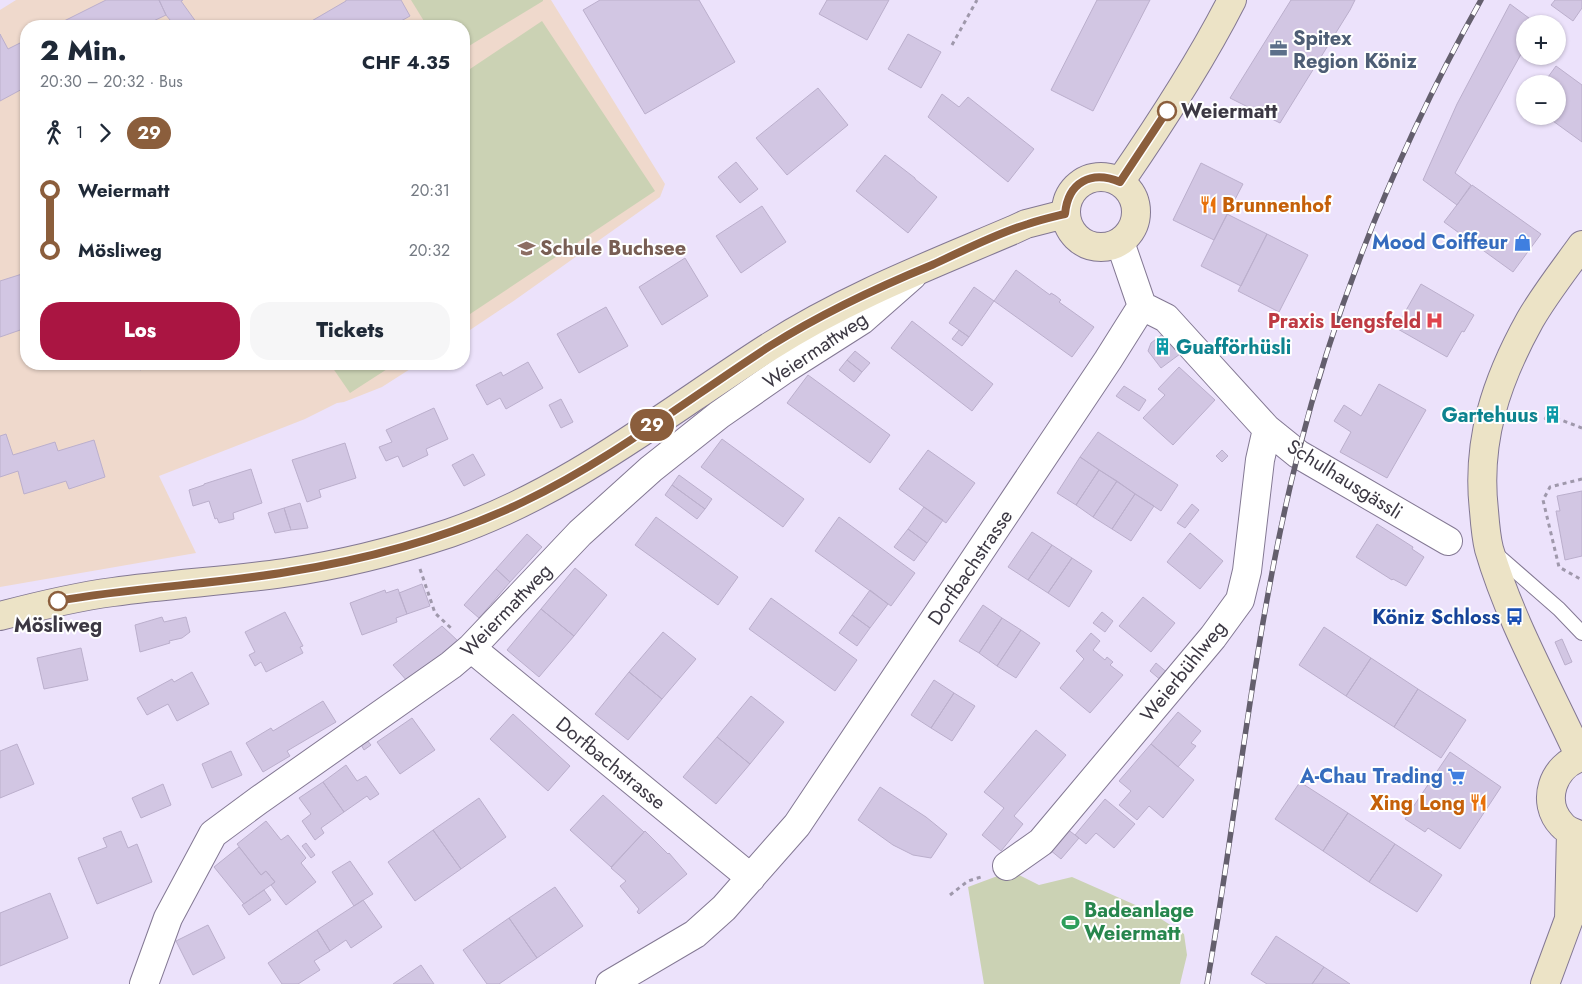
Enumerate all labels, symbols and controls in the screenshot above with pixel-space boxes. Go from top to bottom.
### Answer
map controls [1516,15,1566,125]
button: + [1516,15,1566,65]
place label: Spitex Region Köniz [1293,24,1418,76]
text: 2 Min. [40,30,127,71]
office icon: Spitex Region Köniz [1269,39,1289,59]
text: CHF 4.35 [362,49,450,76]
text: 20:30 – 20:32 · Bus [40,70,183,93]
button: − [1516,75,1566,125]
place label: Weiermatt [1181,97,1278,126]
marker: Weiermatt [1157,101,1177,121]
icon: walk [40,119,68,147]
icon: forward [91,119,119,147]
text: 29 [137,120,161,146]
text: 1 [76,121,83,144]
text: Weiermatt [78,177,169,204]
text: 20:31 [411,179,450,202]
place label: Brunnenhof [1222,191,1332,220]
restaurant icon: Brunnenhof [1198,195,1218,215]
place label: Mood Coiffeur [1372,228,1509,257]
shop icon: Mood Coiffeur [1512,232,1532,252]
place label: Schule Buchsee [540,234,686,263]
text: Mösliweg [78,237,162,264]
school or university icon: Schule Buchsee [516,238,536,258]
text: 20:32 [409,239,450,262]
button: Los [40,302,240,360]
button: Tickets [250,302,450,360]
street label: Weiermattweg [757,305,873,396]
place label: Praxis Lengsfeld [1268,307,1421,336]
hospital icon: Praxis Lengsfeld [1425,311,1445,331]
place label: Guafförhüsli [1176,333,1291,362]
building icon: Guafförhüsli [1152,337,1172,357]
place label: Gartehuus [1441,401,1538,430]
building icon: Gartehuus [1542,405,1562,425]
line badge: 29 [630,409,674,441]
text: 29 [640,412,664,438]
street label: Schulhausgässli [1281,432,1408,527]
street label: Dorfbachstrasse [921,504,1020,631]
street label: Weiermattweg [454,557,559,664]
marker: Mösliweg [48,591,68,611]
place label: Köniz Schloss [1372,603,1500,632]
bus stop icon: Köniz Schloss [1504,607,1524,627]
place label: Mösliweg [14,611,102,640]
street label: Weierbühlweg [1133,614,1233,728]
street label: Dorfbachstrasse [550,710,672,817]
place label: A-Chau Trading [1299,762,1443,791]
supermarket icon: A-Chau Trading [1447,766,1467,786]
place label: Xing Long [1370,789,1465,818]
restaurant icon: Xing Long [1469,793,1489,813]
place label: Badeanlage Weiermatt [1084,896,1194,948]
sports icon: Badeanlage Weiermatt [1060,912,1080,932]

